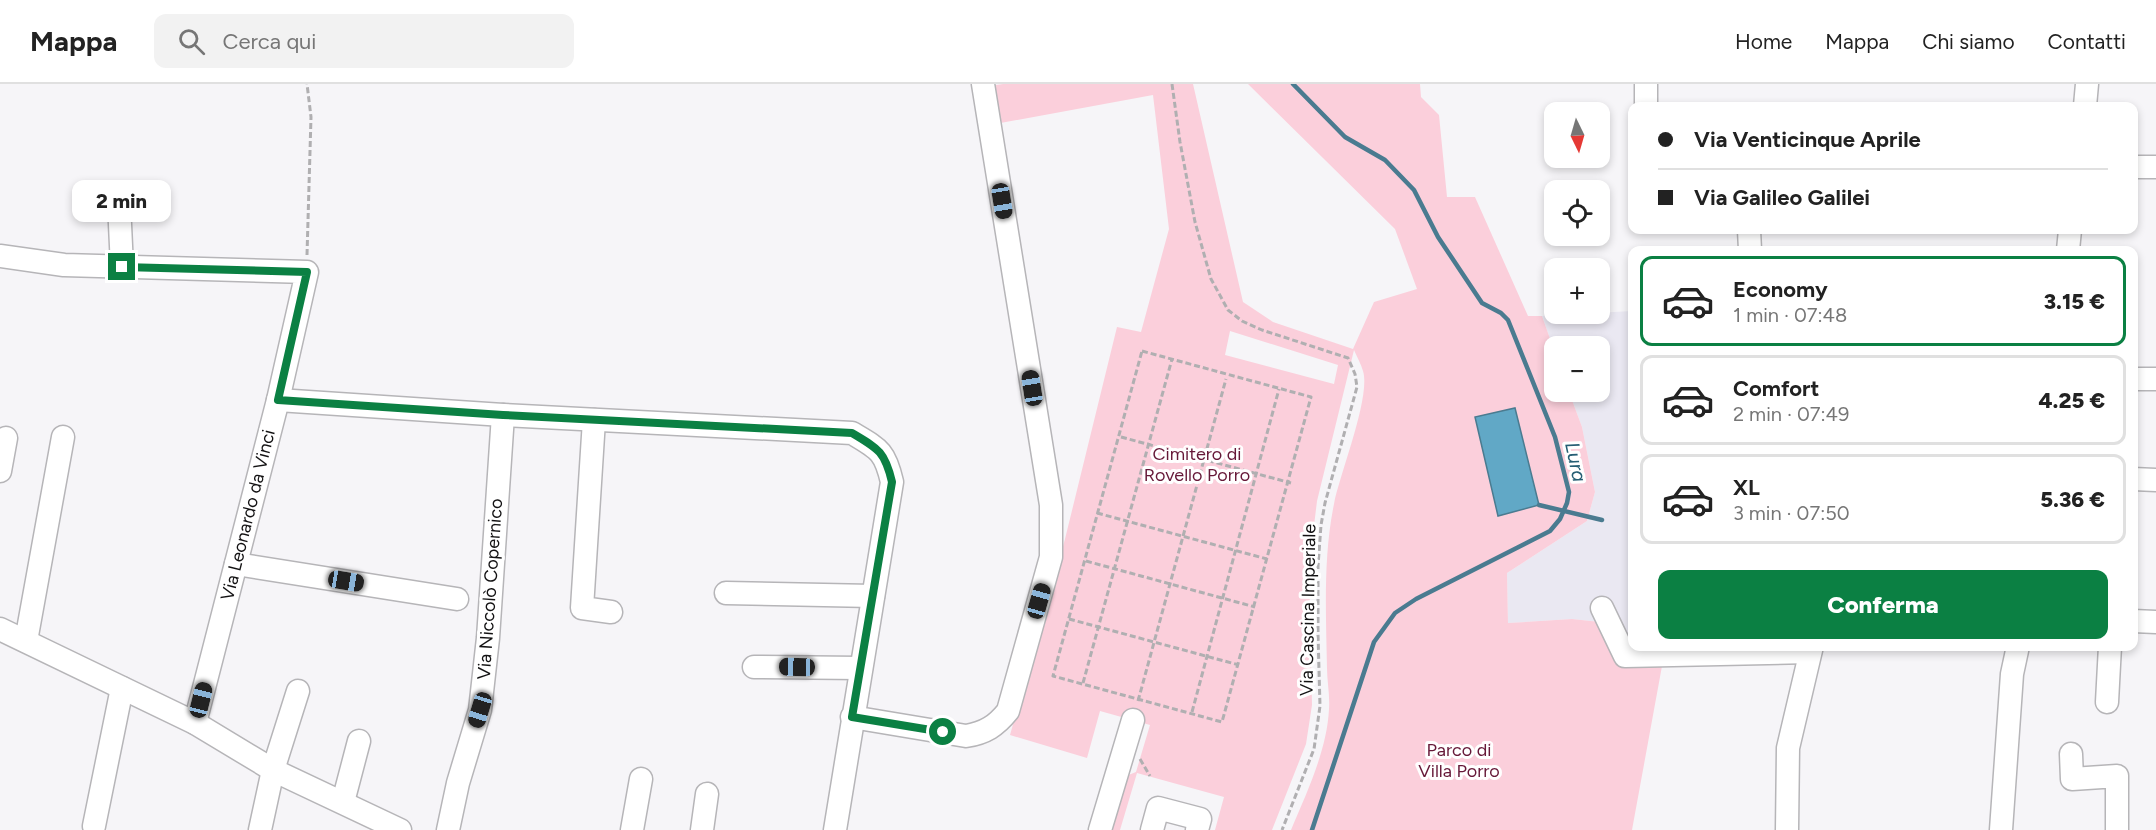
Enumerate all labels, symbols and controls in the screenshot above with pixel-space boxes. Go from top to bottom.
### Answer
search box [154,14,574,68]
text: Mappa [30,24,118,58]
icon: search [175,25,208,58]
text: Cerca qui [223,28,316,55]
text: Home [1735,29,1792,54]
text: Mappa [1825,29,1889,54]
text: Chi siamo [1922,29,2015,54]
text: Contatti [2048,29,2126,54]
north arrow [1544,102,1610,168]
map controls [1544,102,1610,402]
text: Via Venticinque Aprile [1694,126,1921,153]
callout: 2 min [72,180,172,222]
button: locate [1544,180,1610,246]
car [990,182,1014,220]
text: Via Galileo Galilei [1694,184,1870,211]
text: 2 min [96,189,147,213]
route end [108,253,135,280]
button: + [1544,258,1610,324]
icon: car [1661,274,1715,328]
text: Economy [1733,276,1828,303]
text: 3.15 € [2044,288,2105,315]
text: 1 min · 07:48 [1733,303,1847,327]
button: − [1544,336,1610,402]
car [1020,369,1044,407]
icon: car [1661,373,1715,427]
text: Comfort [1733,375,1819,402]
text: 4.25 € [2039,387,2105,414]
text: 2 min · 07:49 [1733,402,1849,426]
street label: Via Leonardo da Vinci [216,427,280,603]
water label: Lura [1560,440,1592,484]
park label: Cimitero di Rovello Porro [1144,443,1250,486]
icon: car [1661,472,1715,526]
text: XL [1733,474,1760,501]
text: 5.36 € [2040,486,2105,513]
street label: Via Niccolò Copernico [473,498,507,680]
text: 3 min · 07:50 [1733,501,1850,525]
street label: Via Cascina Imperiale [1295,524,1321,696]
car [327,569,365,593]
button: Conferma [1658,570,2108,639]
car [1025,581,1053,621]
car [779,658,815,676]
car [188,680,214,720]
car [466,690,494,730]
route start [929,718,956,745]
park label: Parco di Villa Porro [1418,739,1500,782]

